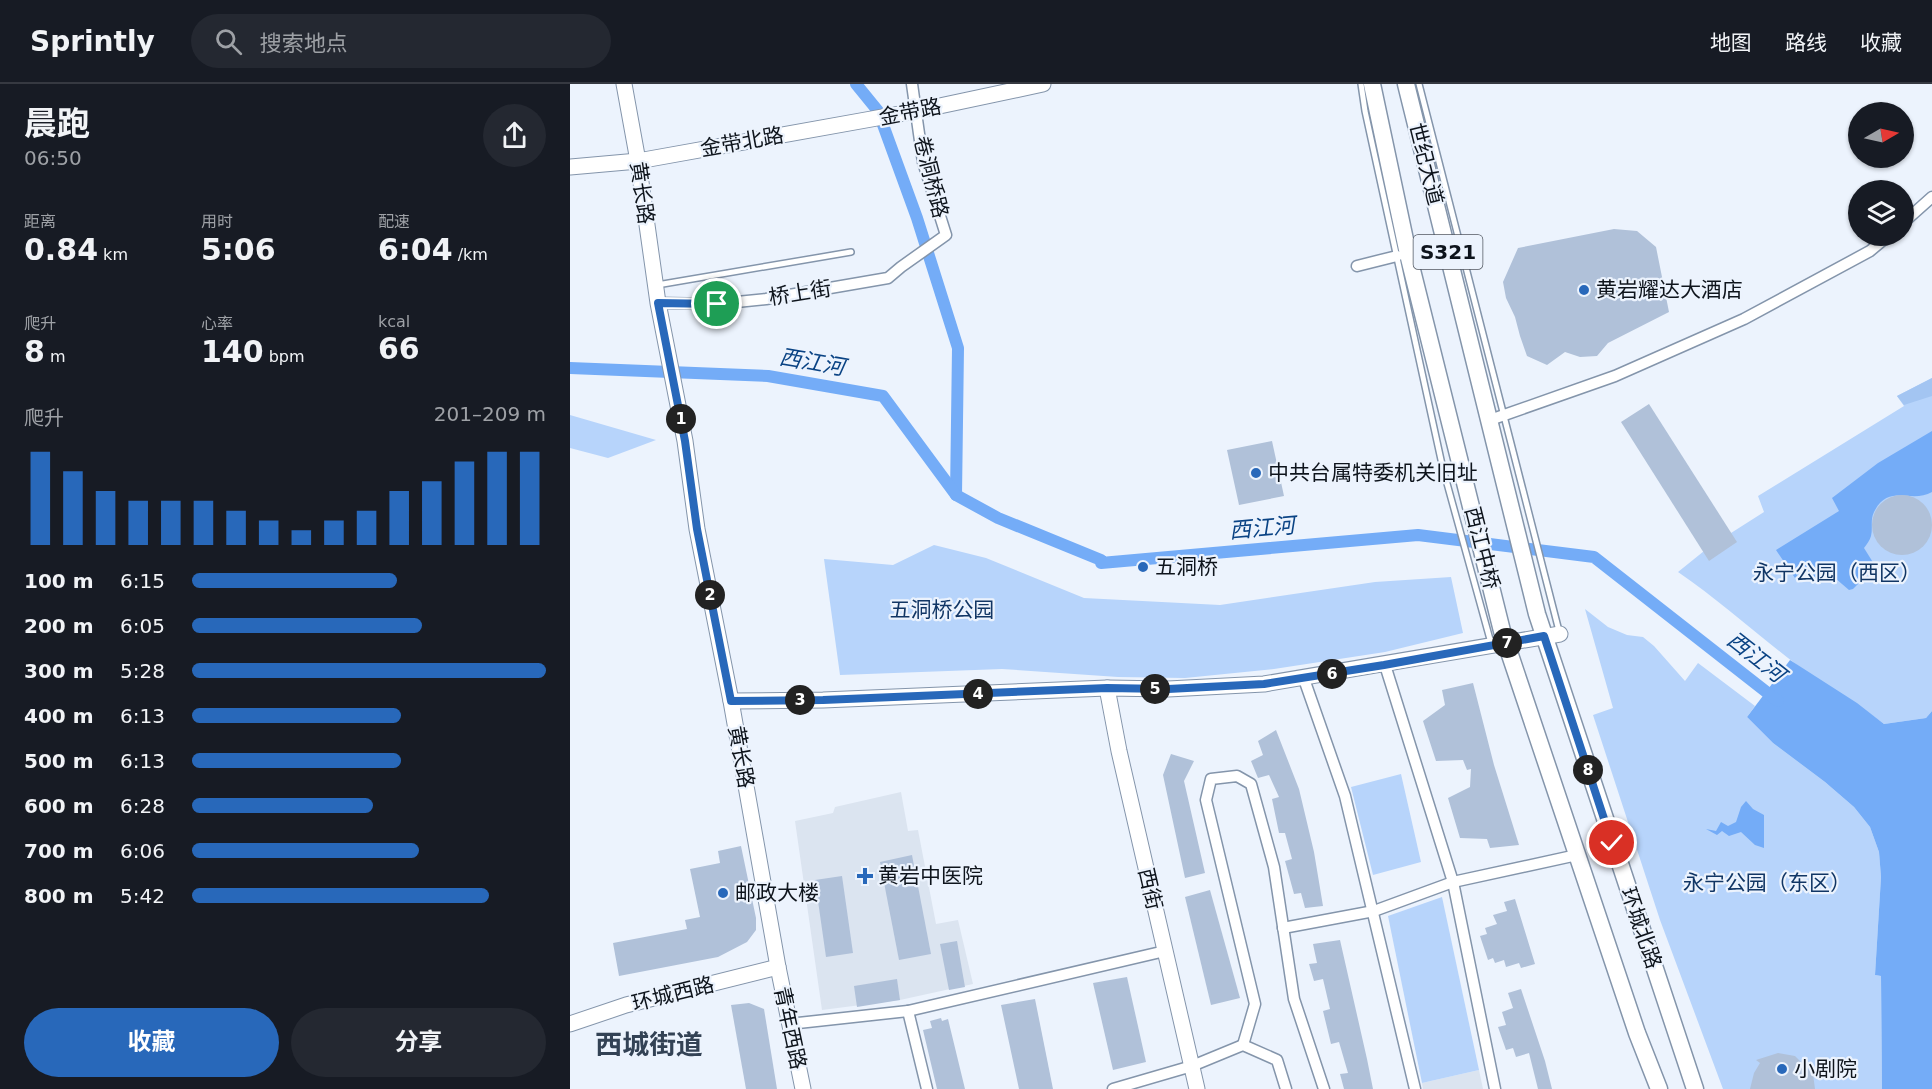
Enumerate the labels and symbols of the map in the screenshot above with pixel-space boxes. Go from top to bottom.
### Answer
street label: 金带路 [877,94,943,130]
north arrow [1848,102,1914,168]
street label: 世纪大道 [1404,120,1448,208]
street label: 金带北路 [699,123,785,161]
street label: 卷洞桥路 [909,133,953,221]
street label: 黄长路 [626,160,658,226]
road number: S321 [1414,235,1482,269]
street label: 桥上街 [767,276,833,310]
pin [691,278,742,329]
place label: 黄岩耀达大酒店 [1596,278,1743,302]
marker: 黄岩耀达大酒店 [1577,283,1591,297]
water label: 西江河 [777,344,851,381]
pin: 1 [666,404,696,434]
place label: 中共台属特委机关旧址 [1268,461,1478,485]
marker: 中共台属特委机关旧址 [1249,466,1263,480]
street label: 西江中桥 [1460,504,1504,592]
water label: 西江河 [1228,512,1300,543]
place label: 五洞桥 [1155,555,1218,579]
marker: 五洞桥 [1136,560,1150,574]
park label: 永宁公园（西区） [1753,561,1921,585]
pin: 2 [695,580,725,610]
park label: 五洞桥公园 [890,598,995,622]
water label: 西江河 [1722,627,1793,690]
pin: 7 [1492,628,1522,658]
pin: 6 [1317,659,1347,689]
pin: 5 [1140,674,1170,704]
pin: 4 [963,679,993,709]
pin: 3 [785,685,815,715]
street label: 黄长路 [724,724,758,790]
pin: 8 [1573,755,1603,785]
pin [1586,817,1637,868]
place label: 黄岩中医院 [878,864,983,888]
street label: 西街 [1134,866,1166,912]
marker: 黄岩中医院 [856,867,874,885]
park label: 永宁公园（东区） [1683,871,1851,895]
place label: 邮政大楼 [735,881,819,905]
street label: 环城北路 [1616,884,1666,972]
marker: 邮政大楼 [716,886,730,900]
street label: 环城西路 [629,972,717,1016]
street label: 青年西路 [770,984,810,1072]
district label: 西城街道 [595,1029,703,1060]
place label: 小剧院 [1794,1057,1857,1081]
marker: 小剧院 [1775,1062,1789,1076]

